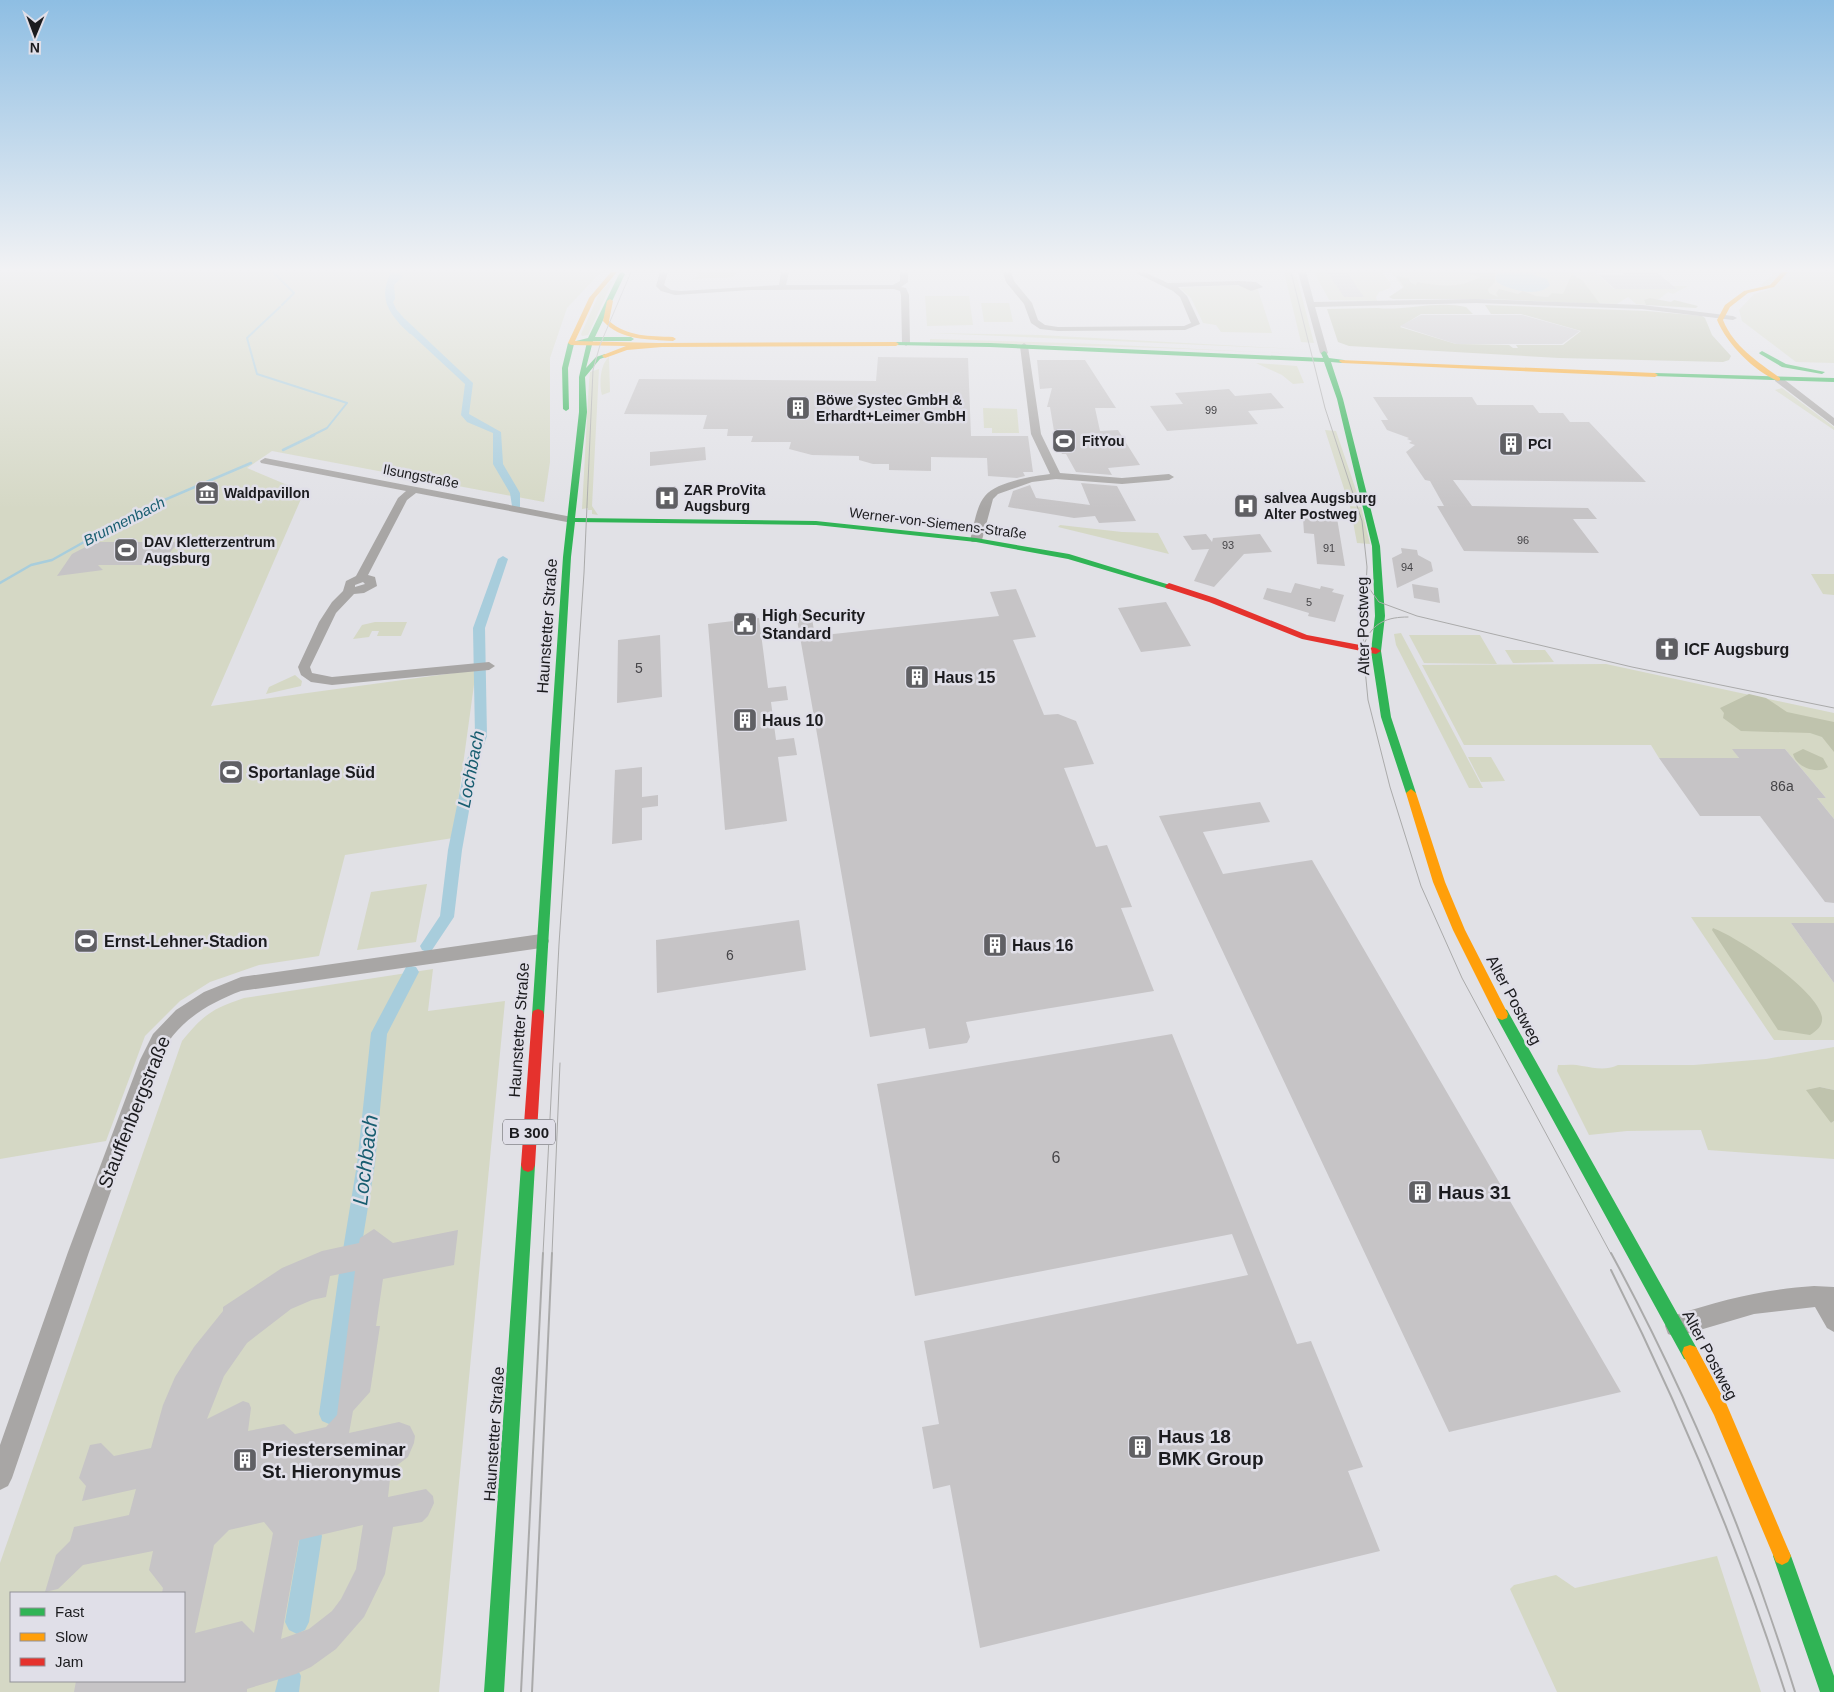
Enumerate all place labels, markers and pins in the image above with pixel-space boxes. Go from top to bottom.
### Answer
place label: Böwe Systec GmbH & Erhardt+Leimer GmbH [816,392,966,424]
building icon: Böwe Systec GmbH & Erhardt+Leimer GmbH [785,395,811,421]
sports icon: FitYou [1051,428,1077,454]
building icon: PCI [1498,431,1524,457]
place label: FitYou [1082,433,1125,449]
place label: PCI [1528,436,1551,452]
museum icon: Waldpavillon [194,480,220,506]
place label: ZAR ProVita Augsburg [684,482,766,514]
place label: Waldpavillon [224,485,310,501]
hospital icon: ZAR ProVita Augsburg [654,485,680,511]
place label: salvea Augsburg Alter Postweg [1264,490,1376,522]
hospital icon: salvea Augsburg Alter Postweg [1233,493,1259,519]
place label: DAV Kletterzentrum Augsburg [144,534,275,566]
sports icon: DAV Kletterzentrum Augsburg [113,537,139,563]
place label: High Security Standard [762,607,865,642]
public building icon: High Security Standard [732,611,758,637]
church icon: ICF Augsburg [1654,636,1680,662]
place label: ICF Augsburg [1684,641,1789,658]
building icon: Haus 15 [904,664,930,690]
place label: Haus 15 [934,669,995,686]
building icon: Haus 10 [732,707,758,733]
place label: Haus 10 [762,712,823,729]
sports icon: Sportanlage Süd [218,759,244,785]
place label: Sportanlage Süd [248,764,375,781]
sports icon: Ernst-Lehner-Stadion [73,928,99,954]
building icon: Haus 16 [982,932,1008,958]
place label: Ernst-Lehner-Stadion [104,933,268,950]
place label: Haus 16 [1012,937,1073,954]
building icon: Haus 31 [1407,1179,1433,1205]
place label: Haus 31 [1438,1182,1511,1203]
place label: Haus 18 BMK Group [1158,1426,1264,1469]
building icon: Haus 18 BMK Group [1127,1434,1153,1460]
place label: Priesterseminar St. Hieronymus [262,1439,406,1482]
building icon: Priesterseminar St. Hieronymus [232,1447,258,1473]

